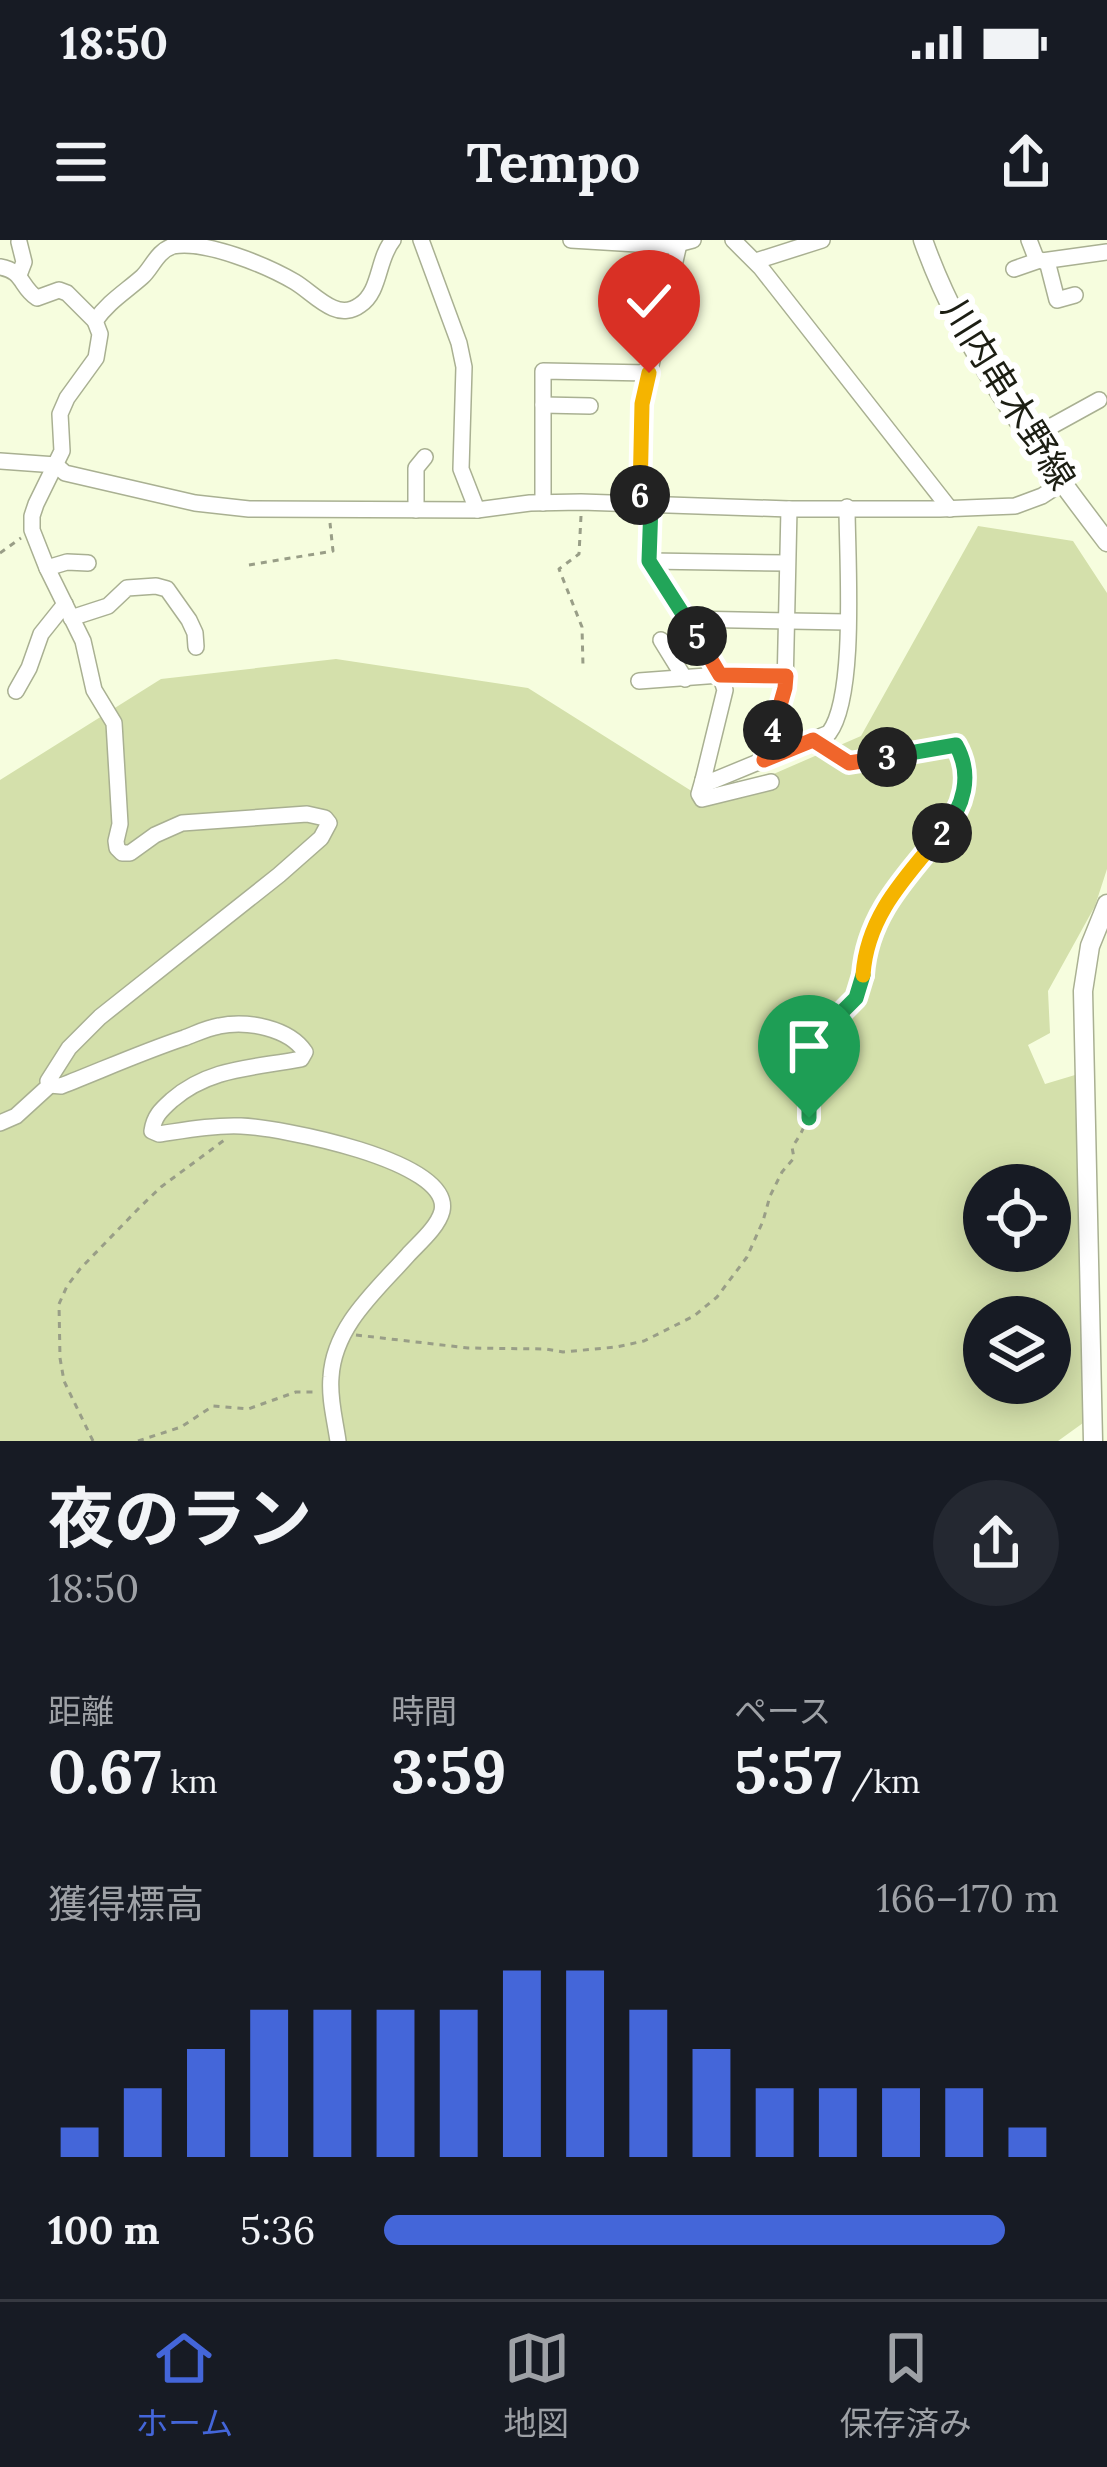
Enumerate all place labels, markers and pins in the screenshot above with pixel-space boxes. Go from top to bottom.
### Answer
pin [598,250,700,373]
pin: 6 [610,465,670,525]
pin: 5 [667,606,727,666]
pin: 4 [743,700,803,760]
pin: 3 [857,727,917,787]
pin: 2 [912,803,972,863]
pin [758,995,860,1118]

